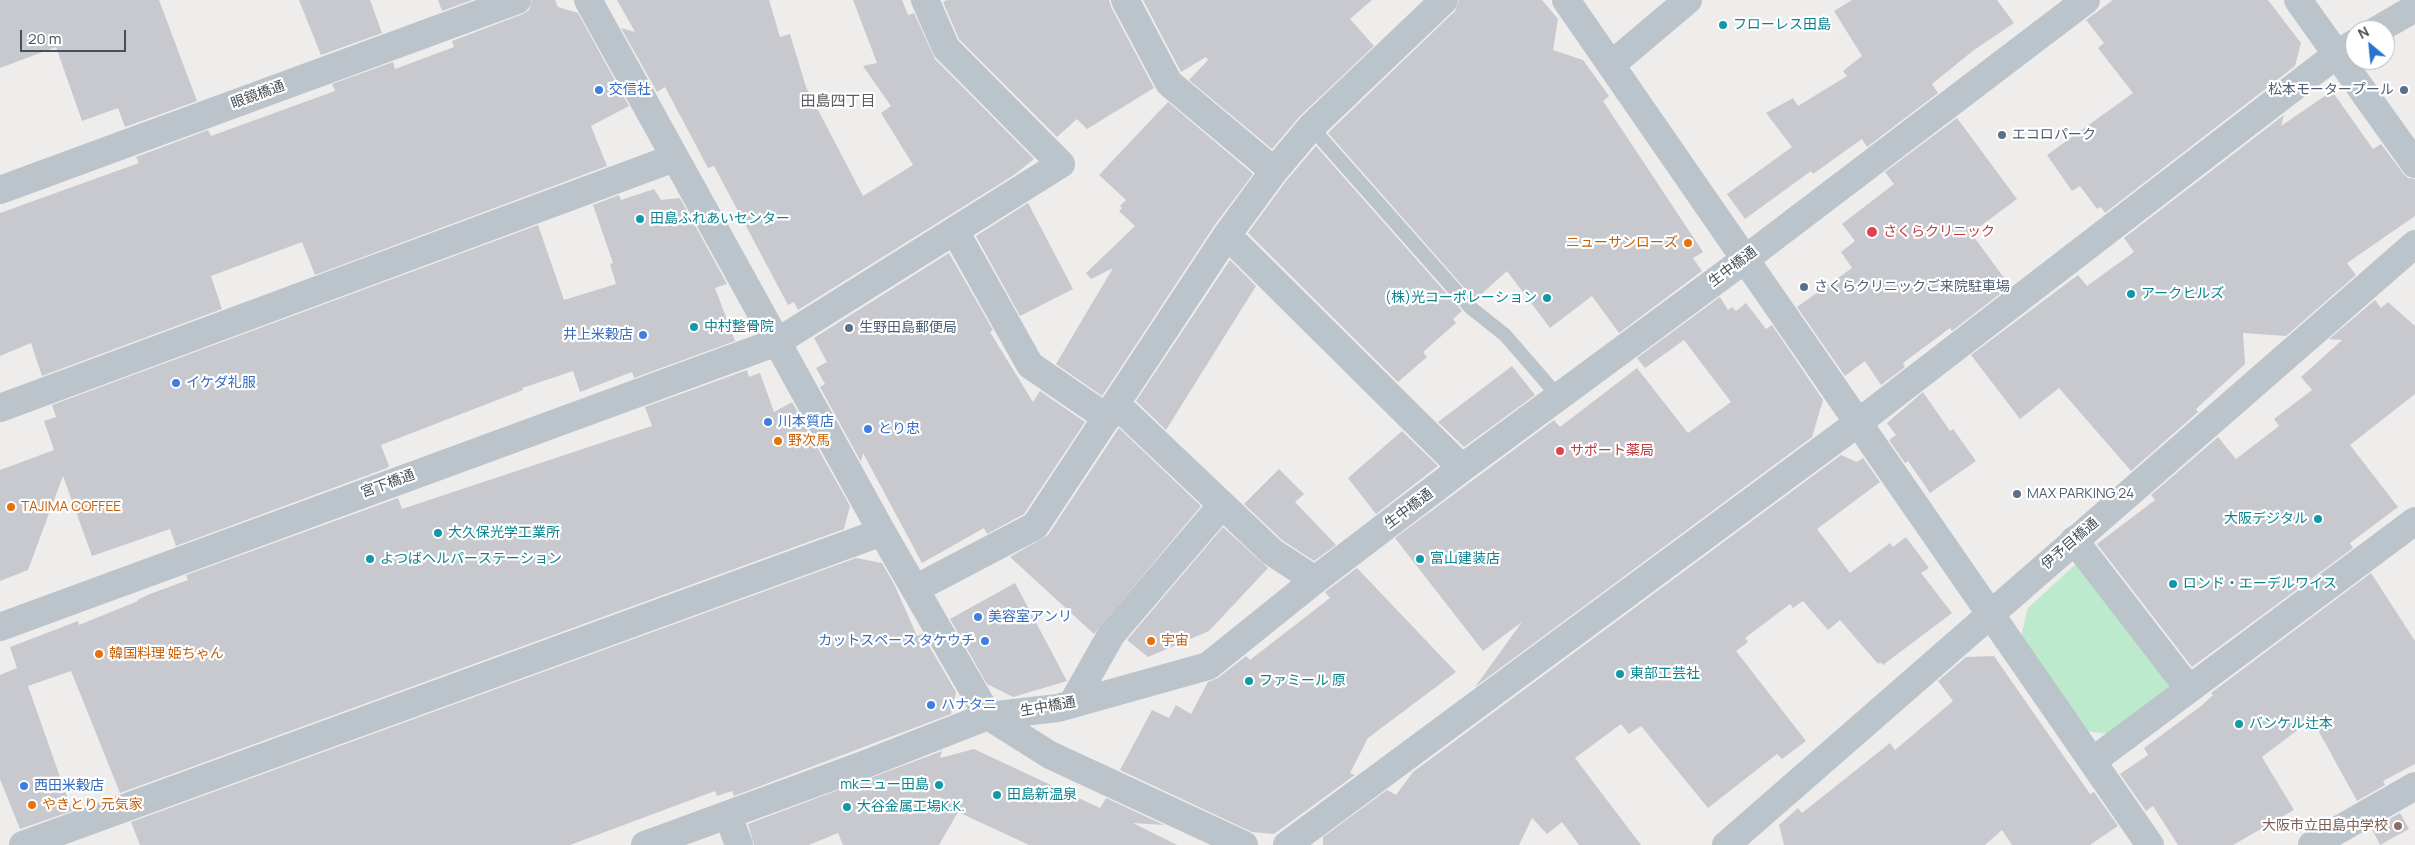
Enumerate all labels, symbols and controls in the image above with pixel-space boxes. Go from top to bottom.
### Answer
place label: フローレス田島 [1733,17,1831,33]
marker: フローレス田島 [1717,19,1729,31]
scale bar [22,20,129,52]
north arrow [2345,20,2395,70]
text: N [2354,21,2372,43]
text: 20 m [28,28,61,49]
street label: 眼鏡橋通 [229,78,287,112]
place label: 交信社 [609,82,651,98]
place label: 松本モータープール [2268,82,2394,98]
marker: 交信社 [593,84,605,96]
marker: 松本モータープール [2398,84,2410,96]
district label: 田島四丁目 [801,93,875,111]
place label: エコロパーク [2012,127,2096,143]
marker: エコロパーク [1996,129,2008,141]
place label: 田島ふれあいセンター [650,211,790,227]
marker: 田島ふれあいセンター [634,213,646,225]
place label: さくらクリニック [1883,224,1995,240]
marker: さくらクリニック [1865,225,1879,239]
place label: ニューサンローズ [1566,235,1678,251]
marker: ニューサンローズ [1682,237,1694,249]
street label: 生中橋通 [1706,243,1760,291]
place label: さくらクリニックご来院駐車場 [1814,279,2010,295]
marker: さくらクリニックご来院駐車場 [1798,281,1810,293]
place label: アークヒルズ [2141,286,2224,302]
marker: アークヒルズ [2125,288,2137,300]
place label: (株)光コーポレーション [1385,290,1537,306]
marker: (株)光コーポレーション [1541,292,1553,304]
place label: 中村整骨院 [704,319,774,335]
place label: 生野田島郵便局 [859,320,957,336]
marker: 中村整骨院 [688,321,700,333]
marker: 生野田島郵便局 [843,322,855,334]
place label: 井上米穀店 [563,327,633,343]
marker: 井上米穀店 [637,329,649,341]
place label: イケダ礼服 [186,375,256,391]
marker: イケダ礼服 [170,377,182,389]
place label: 川本質店 [778,414,834,430]
marker: 川本質店 [762,416,774,428]
place label: とり忠 [878,421,920,437]
marker: とり忠 [862,423,874,435]
place label: 野次馬 [788,433,830,449]
marker: 野次馬 [772,435,784,447]
place label: サポート薬局 [1570,443,1654,459]
marker: サポート薬局 [1554,445,1566,457]
street label: 宮下橋通 [359,467,417,501]
street label: 生中橋通 [1382,485,1436,533]
place label: MAX PARKING 24 [2027,486,2134,502]
marker: MAX PARKING 24 [2011,488,2023,500]
place label: TAJIMA COFFEE [21,499,121,515]
marker: TAJIMA COFFEE [5,501,17,513]
place label: 大阪デジタル [2224,511,2308,527]
marker: 大阪デジタル [2312,513,2324,525]
street label: 伊予目橋通 [2038,515,2102,573]
place label: 大久保光学工業所 [448,525,560,541]
marker: 大久保光学工業所 [432,527,444,539]
place label: よつばヘルパーステーション [380,551,562,567]
place label: 富山建装店 [1430,551,1500,567]
marker: よつばヘルパーステーション [364,553,376,565]
marker: 富山建装店 [1414,553,1426,565]
place label: ロンド・エーデルワイス [2183,576,2337,592]
marker: ロンド・エーデルワイス [2167,578,2179,590]
place label: 美容室アンリ [988,609,1072,625]
marker: 美容室アンリ [972,611,984,623]
place label: カットスペース タケウチ [818,633,975,649]
place label: 宇宙 [1161,633,1189,649]
marker: カットスペース タケウチ [979,635,991,647]
marker: 宇宙 [1145,635,1157,647]
place label: 韓国料理 姫ちゃん [109,646,224,662]
marker: 韓国料理 姫ちゃん [93,648,105,660]
place label: 東部工芸社 [1630,666,1700,682]
marker: 東部工芸社 [1614,668,1626,680]
place label: ファミール 原 [1259,673,1346,689]
marker: ファミール 原 [1243,675,1255,687]
street label: 生中橋通 [1019,694,1077,720]
place label: ハナタニ [941,697,997,713]
marker: ハナタニ [925,699,937,711]
place label: バンケル辻本 [2249,716,2333,732]
marker: バンケル辻本 [2233,718,2245,730]
place label: mkニュー田島 [840,777,929,793]
place label: 西田米穀店 [34,778,104,794]
marker: mkニュー田島 [933,779,945,791]
marker: 西田米穀店 [18,780,30,792]
place label: 田島新温泉 [1007,787,1077,803]
marker: 田島新温泉 [991,789,1003,801]
place label: やきとり 元気家 [42,797,143,813]
marker: やきとり 元気家 [26,799,38,811]
place label: 大谷金属工場K.K. [857,799,965,815]
marker: 大谷金属工場K.K. [841,801,853,813]
place label: 大阪市立田島中学校 [2262,818,2388,834]
marker: 大阪市立田島中学校 [2392,820,2404,832]

